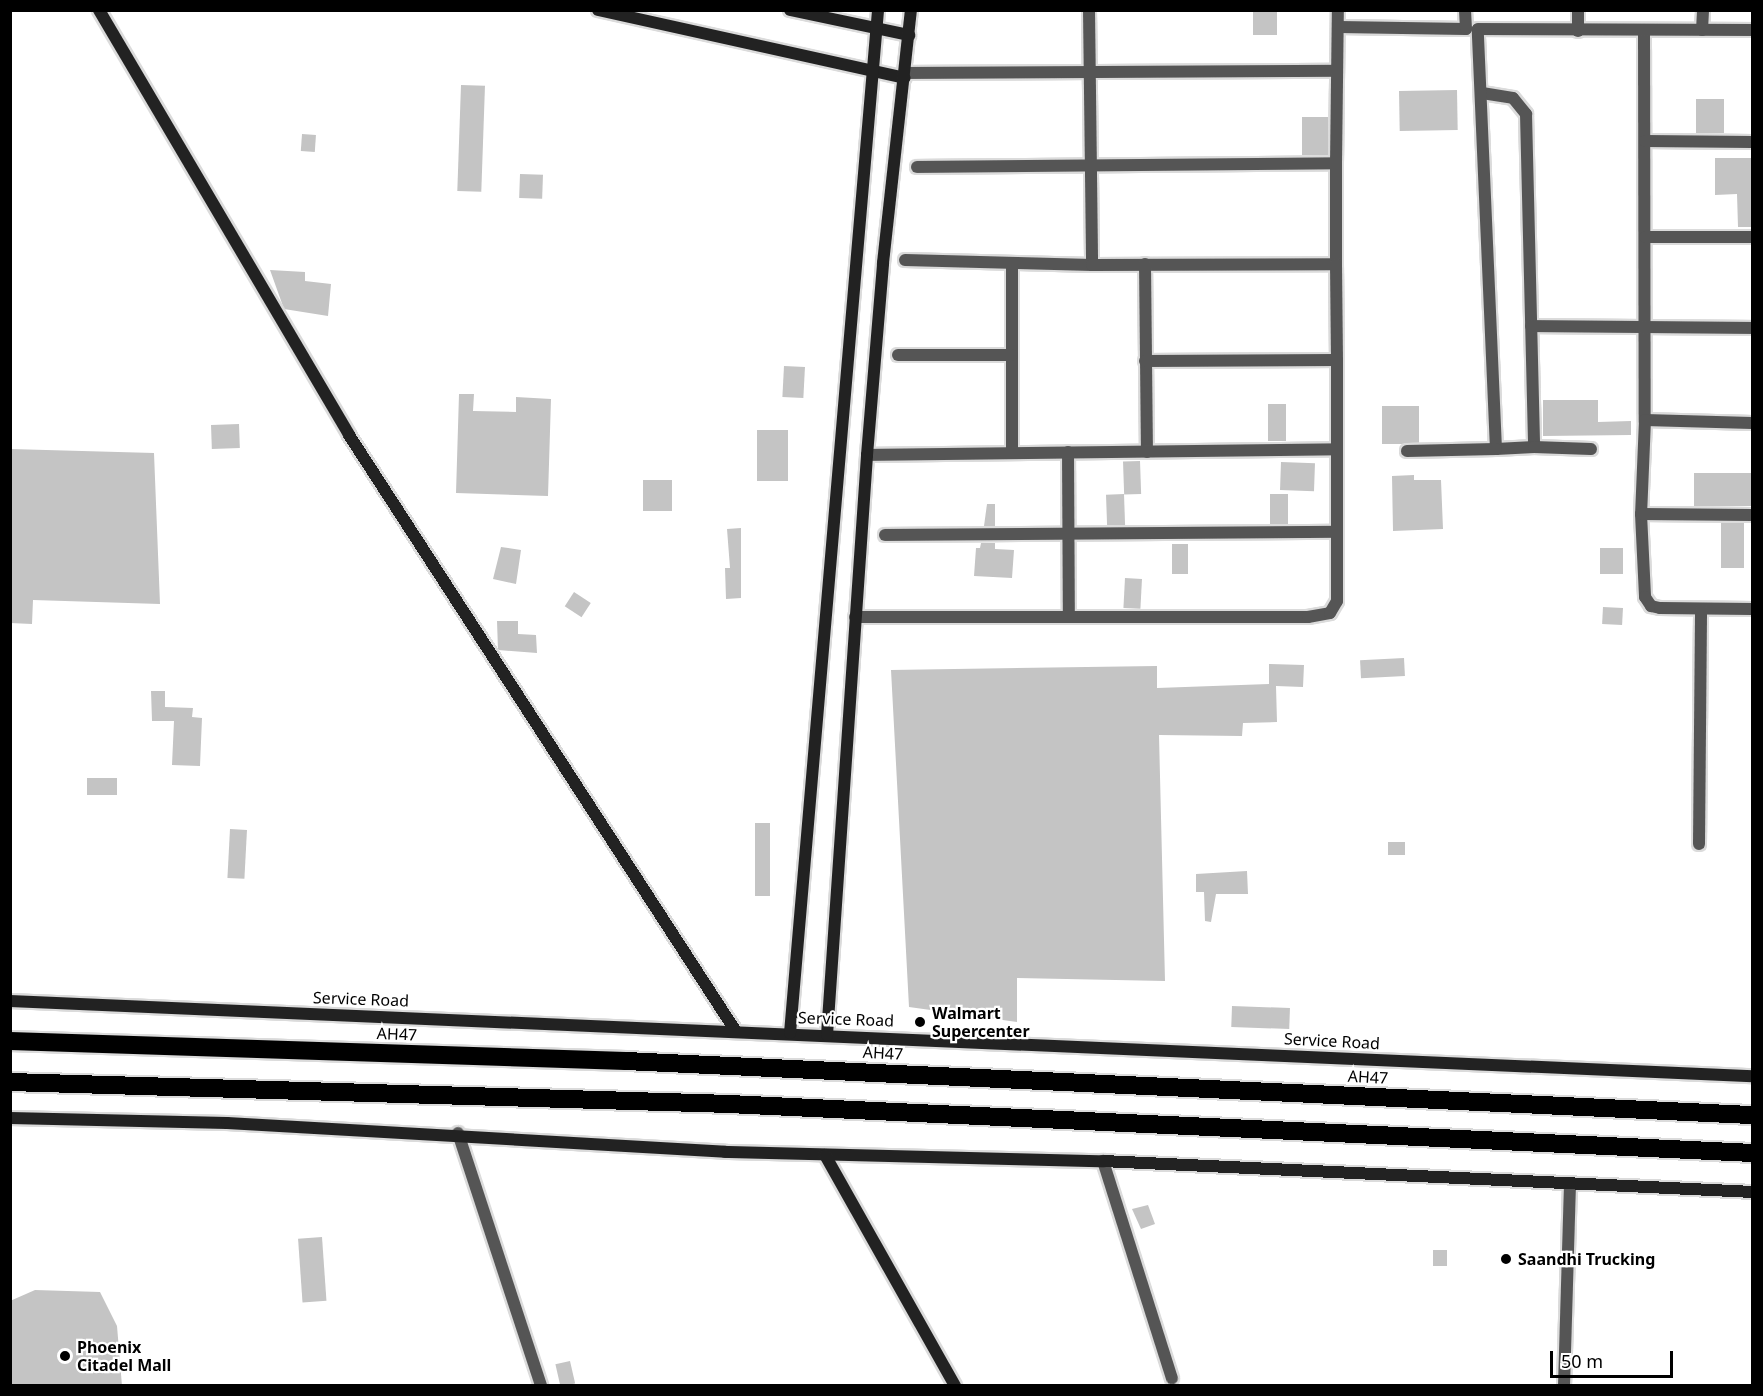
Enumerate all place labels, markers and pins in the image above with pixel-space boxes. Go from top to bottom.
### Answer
place label: Walmart Supercenter [932,1003,1030,1041]
marker: Walmart Supercenter [913,1015,927,1029]
place label: Saandhi Trucking [1518,1249,1655,1269]
marker: Saandhi Trucking [1499,1252,1513,1266]
place label: Phoenix Citadel Mall [77,1337,171,1375]
marker: Phoenix Citadel Mall [58,1349,72,1363]

